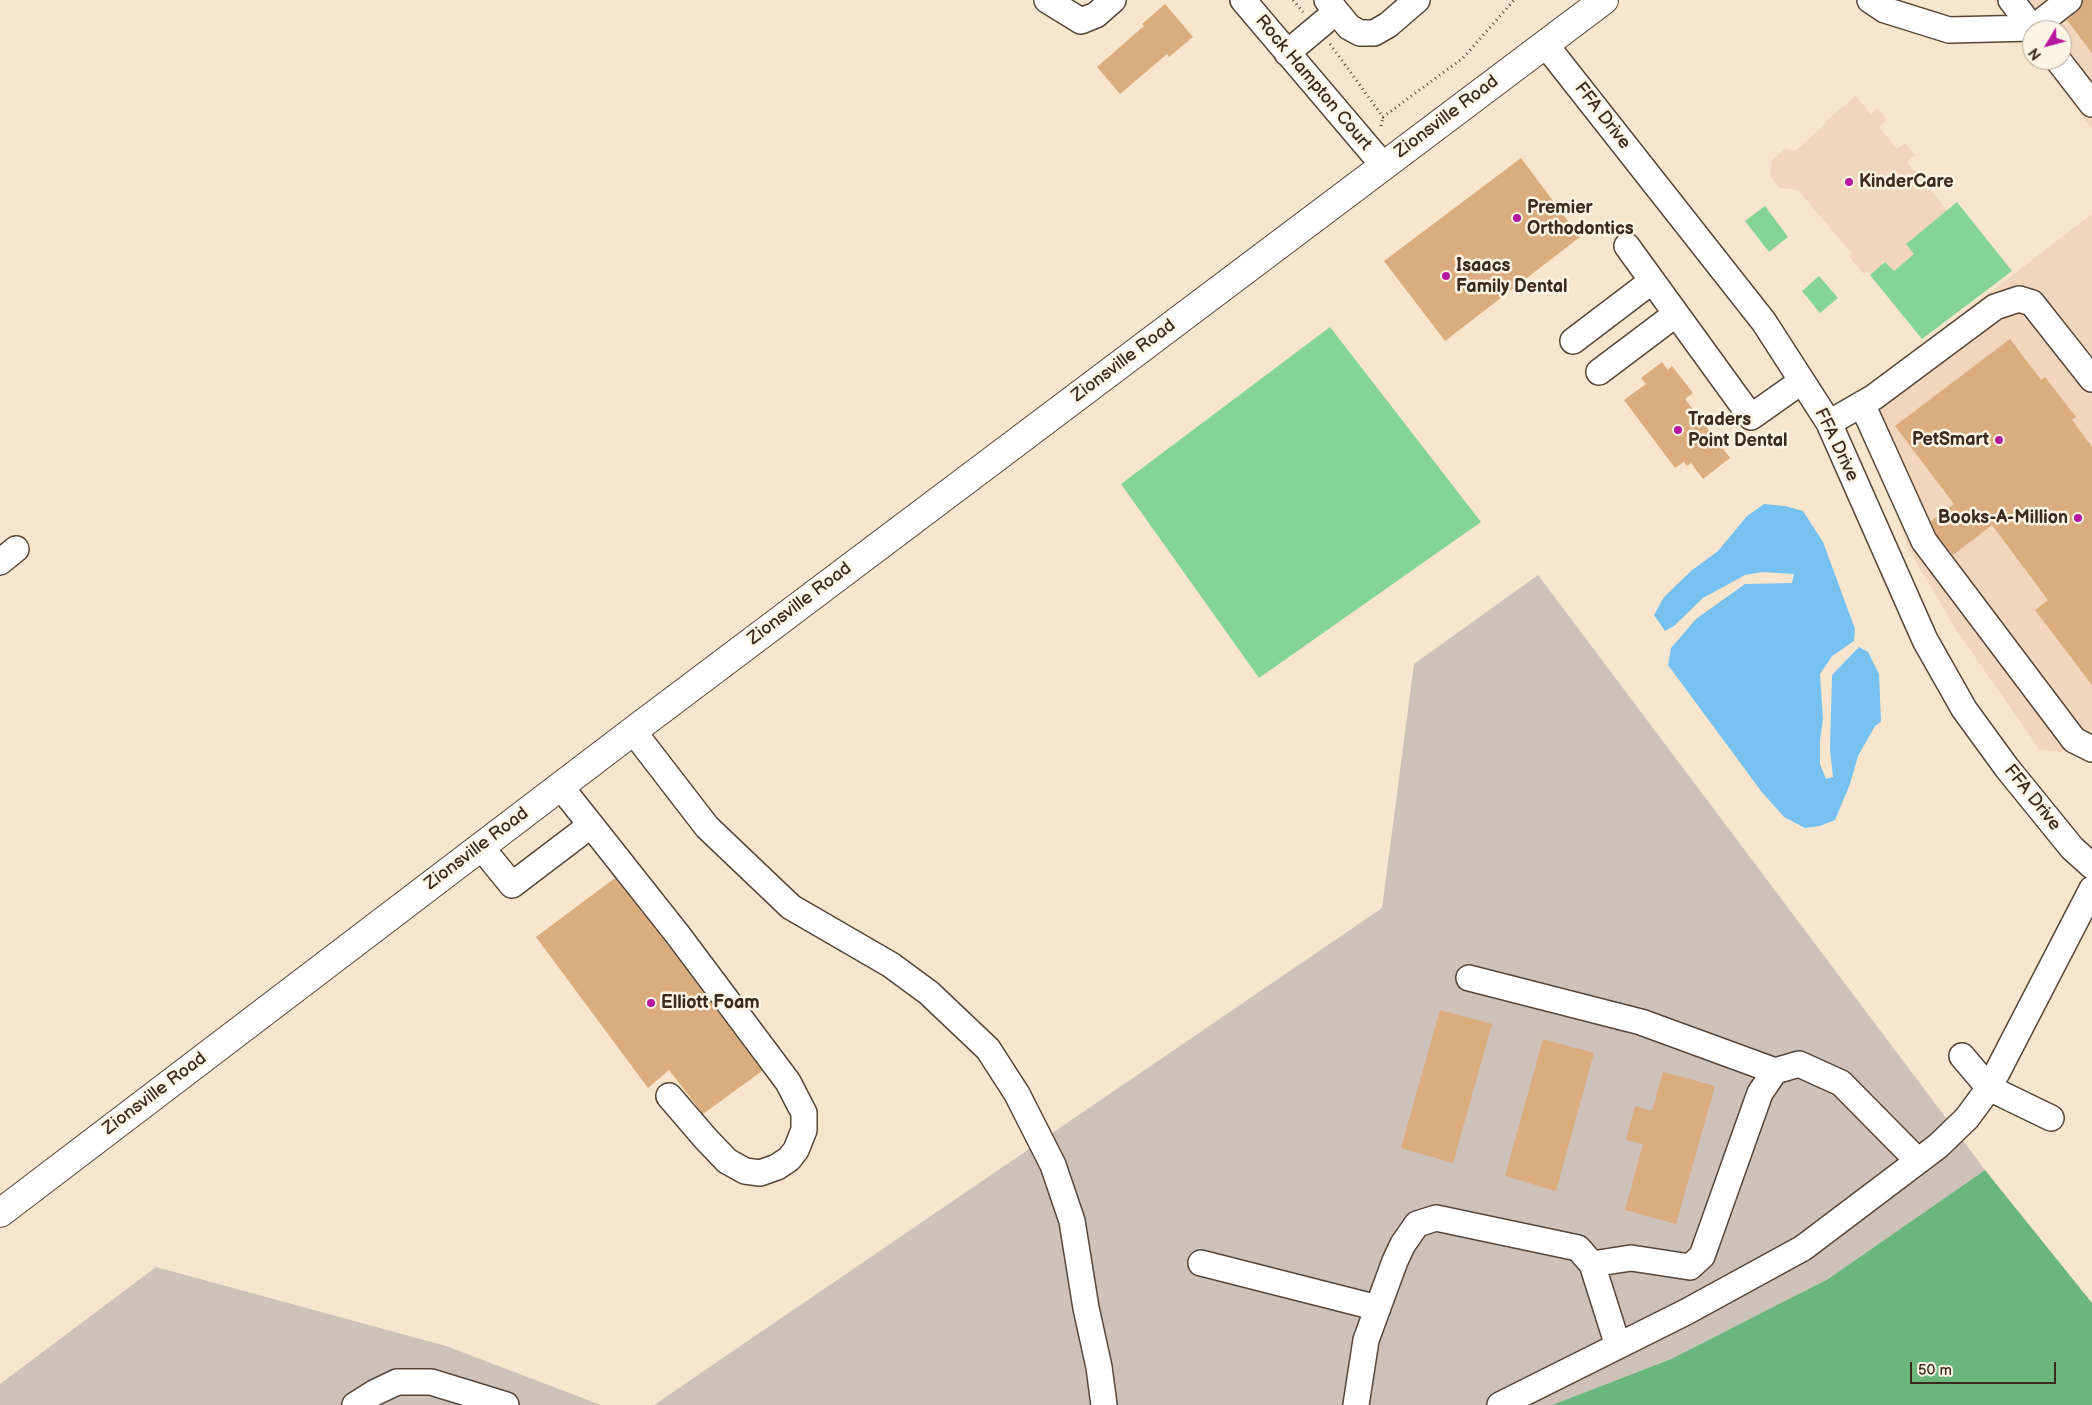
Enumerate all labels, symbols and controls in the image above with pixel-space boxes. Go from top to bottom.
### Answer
street label: Rock Hampton Court [1250,11,1376,155]
north arrow [2022,20,2072,70]
text: N [2025,44,2045,63]
street label: Zionsville Road [1391,71,1503,163]
street label: FFA Drive [1569,78,1635,154]
place label: KinderCare [1859,171,1954,193]
marker: KinderCare [1843,176,1855,188]
place label: Premier Orthodontics [1527,197,1634,240]
marker: Premier Orthodontics [1511,212,1523,224]
place label: Isaacs Family Dental [1456,255,1568,298]
marker: Isaacs Family Dental [1440,270,1452,282]
street label: Zionsville Road [1068,315,1180,407]
street label: FFA Drive [1809,405,1863,485]
place label: Traders Point Dental [1688,409,1788,452]
marker: Traders Point Dental [1672,424,1684,436]
place label: PetSmart [1912,429,1989,451]
marker: PetSmart [1993,434,2005,446]
place label: Books-A-Million [1938,507,2068,529]
marker: Books-A-Million [2072,512,2084,524]
street label: Zionsville Road [744,558,856,650]
street label: FFA Drive [1999,761,2065,835]
street label: Zionsville Road [421,803,533,895]
place label: Elliott Foam [661,992,760,1014]
marker: Elliott Foam [645,997,657,1009]
street label: Zionsville Road [99,1048,211,1140]
scale bar [1912,1352,2058,1384]
text: 50 m [1918,1361,1952,1380]

